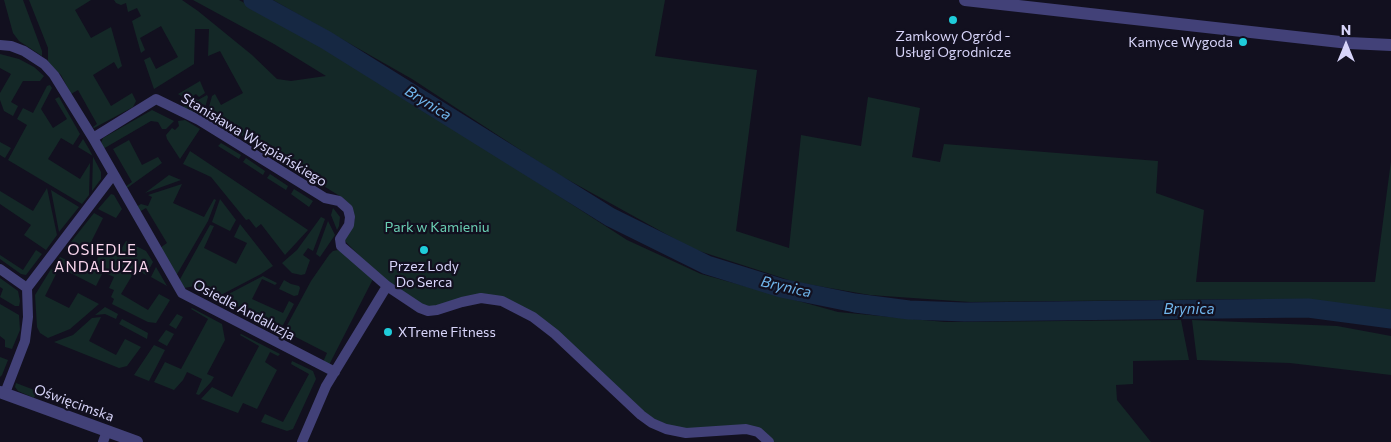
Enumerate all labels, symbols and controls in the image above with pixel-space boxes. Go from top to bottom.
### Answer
marker: Zamkowy Ogród - Usługi Ogrodnicze [947,14,959,26]
north arrow [1321,20,1371,70]
text: N [1341,21,1351,38]
place label: Zamkowy Ogród - Usługi Ogrodnicze [895,28,1011,60]
place label: Kamyce Wygoda [1128,34,1233,50]
marker: Kamyce Wygoda [1237,36,1249,48]
water label: Brynica [402,82,454,124]
street label: Stanisława Wyspiańskiego [178,90,330,190]
park label: Park w Kamieniu [384,219,490,235]
district label: OSIEDLE ANDALUZJA [53,241,151,276]
marker: Przez Lody Do Serca [418,244,430,256]
place label: Przez Lody Do Serca [389,258,459,290]
water label: Brynica [759,272,813,302]
street label: Osiedle Andaluzja [190,276,298,344]
water label: Brynica [1163,300,1215,318]
place label: XTreme Fitness [398,324,496,340]
marker: XTreme Fitness [382,326,394,338]
street label: Oświęcimska [32,381,116,425]

